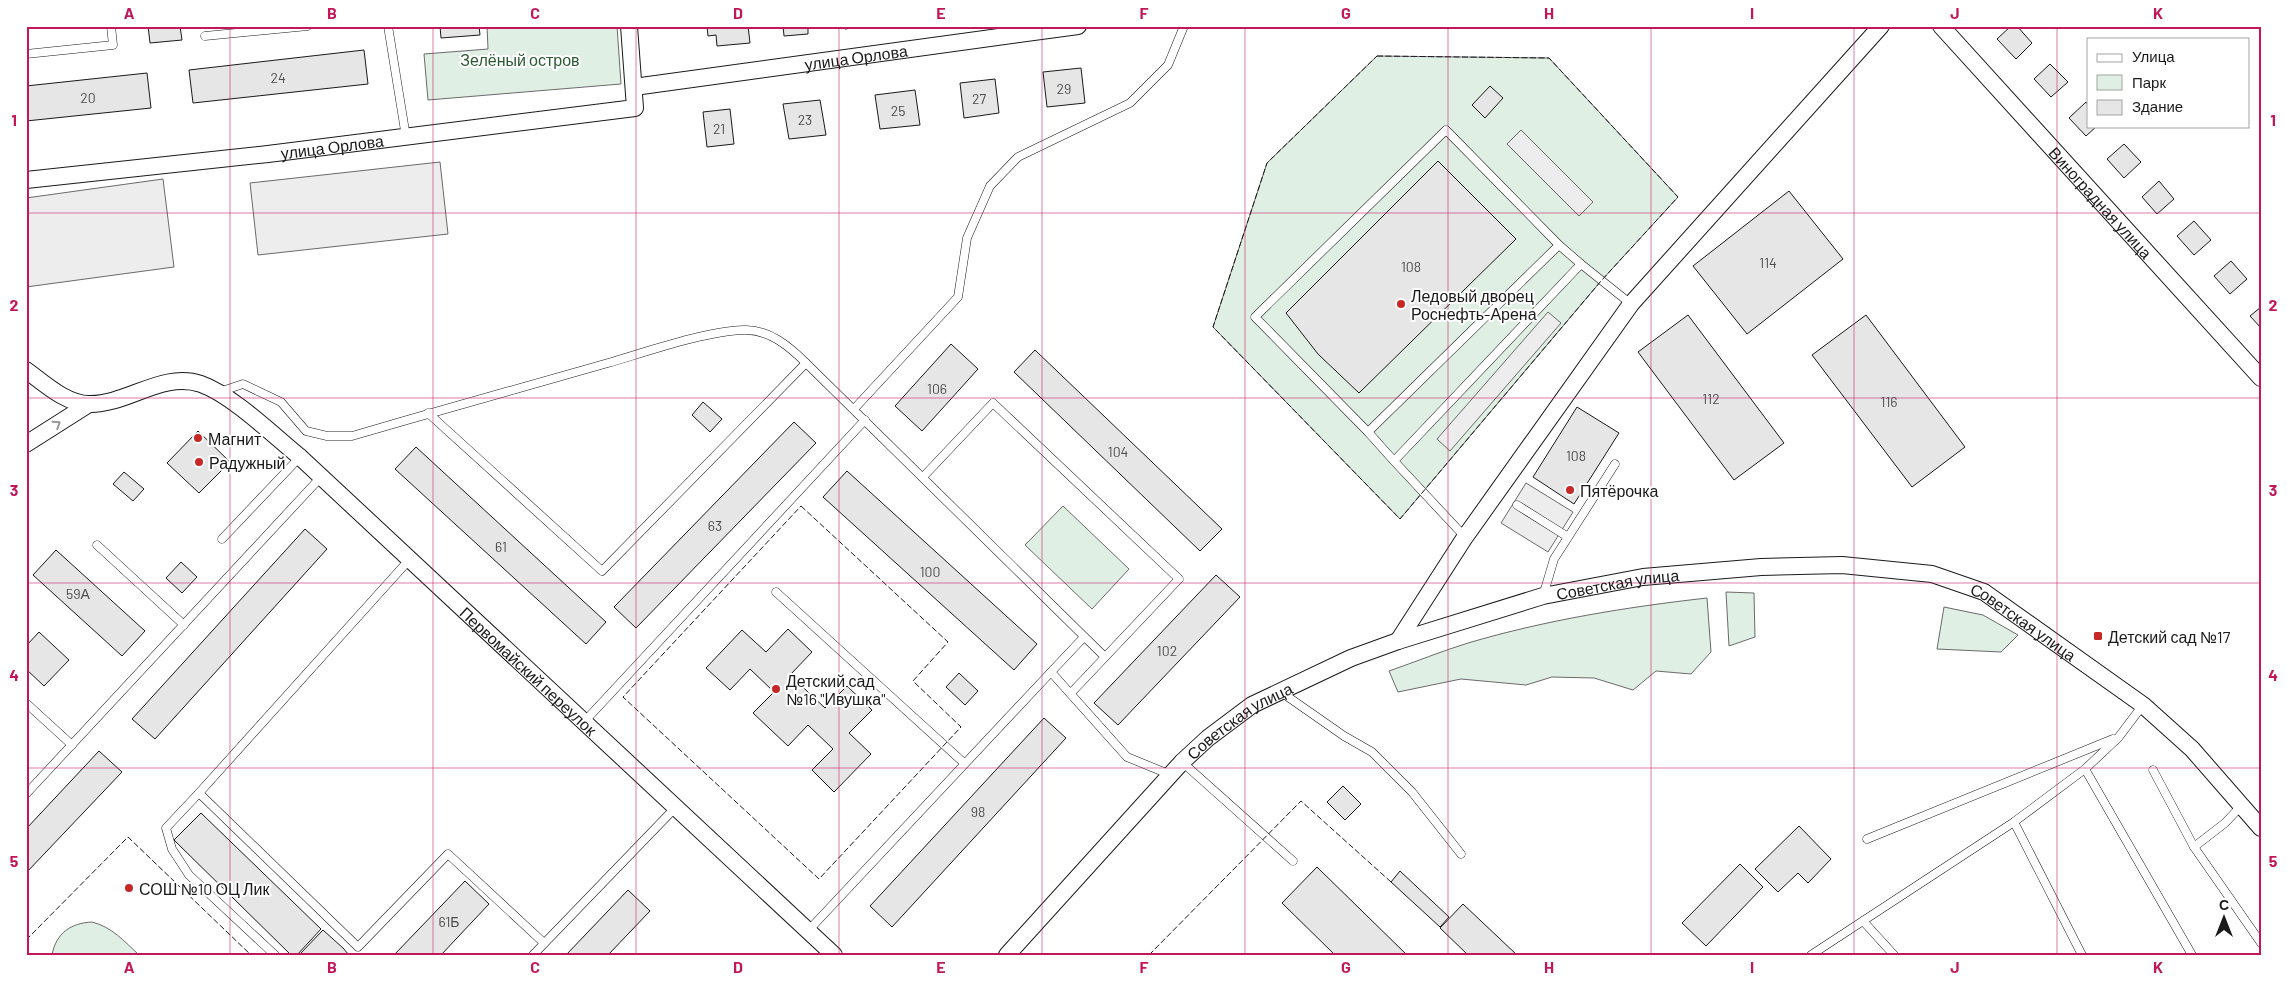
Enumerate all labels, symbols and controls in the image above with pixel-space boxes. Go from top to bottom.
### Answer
text: A [124,3,135,22]
text: B [327,3,337,22]
text: C [530,3,540,22]
text: D [733,3,743,22]
text: E [936,3,946,22]
text: F [1140,3,1149,22]
text: G [1341,3,1351,22]
text: H [1544,3,1554,22]
text: I [1750,3,1754,22]
text: J [1950,3,1960,22]
text: K [2153,3,2163,22]
legend [2087,38,2250,128]
street label: улица Орлова [803,40,909,73]
text: Улица [2132,47,2175,65]
park label: Зелёный остров [460,50,580,69]
house number: 24 [270,69,286,86]
text: Парк [2132,73,2166,91]
house number: 29 [1057,80,1071,97]
house number: 20 [80,89,96,106]
house number: 27 [972,90,986,107]
text: Здание [2132,97,2183,115]
house number: 25 [891,102,905,119]
text: 1 [11,110,17,129]
text: 1 [2270,110,2276,129]
house number: 23 [798,111,812,128]
house number: 21 [713,120,725,137]
street label: улица Орлова [279,130,385,162]
street label: Виноградная улица [2046,142,2157,262]
house number: 114 [1759,254,1777,271]
house number: 108 [1401,258,1421,275]
place label: Ледовый дворец Роснефть-Арена [1411,286,1537,323]
text: 2 [10,295,19,314]
text: 2 [2269,295,2278,314]
marker: Ледовый дворец Роснефть-Арена [1395,298,1407,310]
house number: 106 [927,380,947,397]
house number: 112 [1702,390,1720,407]
house number: 116 [1880,393,1898,410]
one-way arrow [52,421,61,431]
place label: Магнит [208,429,262,448]
marker: Магнит [192,432,204,444]
house number: 104 [1108,443,1128,460]
house number: 108 [1566,447,1586,464]
place label: Радужный [209,453,286,472]
marker: Радужный [193,456,205,468]
text: 3 [10,480,18,499]
text: 3 [2269,480,2277,499]
place label: Пятёрочка [1580,481,1659,500]
marker: Пятёрочка [1564,484,1576,496]
house number: 63 [708,517,722,534]
house number: 61 [495,538,507,555]
house number: 100 [920,563,940,580]
street label: Советская улица [1554,564,1680,603]
street label: Советская улица [1968,579,2080,664]
house number: 59А [66,585,91,602]
street label: Первомайский переулок [457,602,602,739]
place label: Детский сад №17 [2108,627,2231,646]
marker: Детский сад №17 [2092,630,2104,642]
house number: 102 [1157,642,1177,659]
text: 4 [9,665,19,684]
text: 4 [2268,665,2278,684]
place label: Детский сад №16 "Ивушка" [786,671,885,708]
street label: Советская улица [1182,678,1295,763]
marker: Детский сад №16 "Ивушка" [770,683,782,695]
house number: 98 [971,803,985,820]
text: 5 [10,851,19,870]
text: 5 [2269,851,2278,870]
place label: СОШ №10 ОЦ Лик [139,879,270,898]
marker: СОШ №10 ОЦ Лик [123,882,135,894]
north arrow [2200,894,2250,944]
text: С [2219,896,2229,913]
house number: 61Б [438,913,460,930]
text: A [124,957,135,976]
text: B [327,957,337,976]
text: C [530,957,540,976]
text: D [733,957,743,976]
text: E [936,957,946,976]
text: F [1140,957,1149,976]
text: G [1341,957,1351,976]
text: H [1544,957,1554,976]
text: I [1750,957,1754,976]
text: J [1950,957,1960,976]
text: K [2153,957,2163,976]

